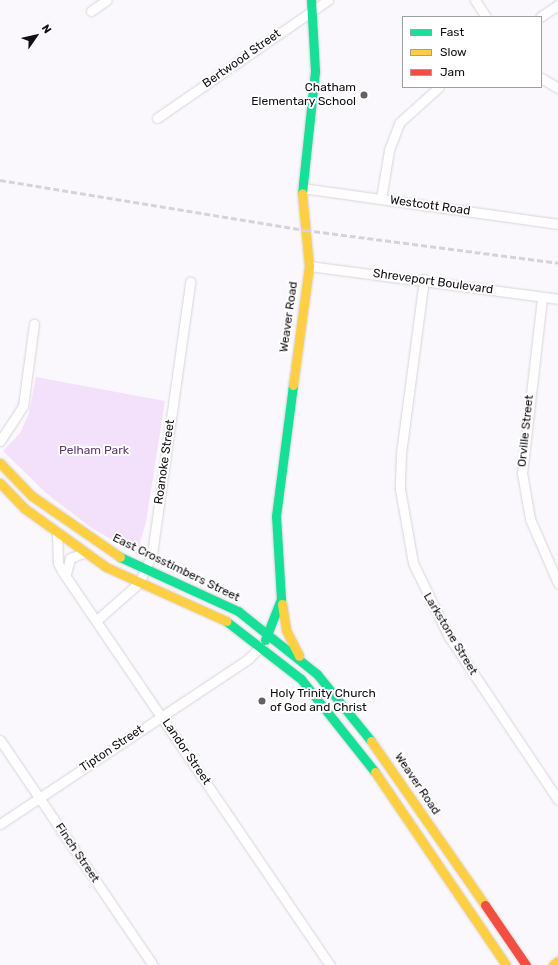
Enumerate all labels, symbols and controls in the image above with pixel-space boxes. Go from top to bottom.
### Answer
north arrow [16,16,56,56]
legend [402,16,542,88]
text: N [39,22,54,36]
text: Fast [440,25,464,39]
street label: Bertwood Street [200,27,284,91]
text: Slow [440,45,467,59]
text: Jam [440,65,465,79]
place label: Chatham Elementary School [251,81,356,109]
marker: Chatham Elementary School [359,90,369,100]
street label: Westcott Road [389,193,471,219]
street label: Shreveport Boulevard [372,266,494,298]
street label: Weaver Road [277,281,301,353]
street label: Orville Street [515,394,537,468]
street label: Roanoke Street [152,419,178,505]
park label: Pelham Park [59,444,129,458]
street label: East Crosstimbers Street [110,531,242,605]
street label: Larkstone Street [420,590,480,678]
place label: Holy Trinity Church of God and Christ [270,687,377,715]
marker: Holy Trinity Church of God and Christ [257,696,267,706]
street label: Landor Street [159,716,213,788]
street label: Tipton Street [78,723,146,775]
street label: Weaver Road [391,750,443,818]
street label: Finch Street [52,820,102,886]

